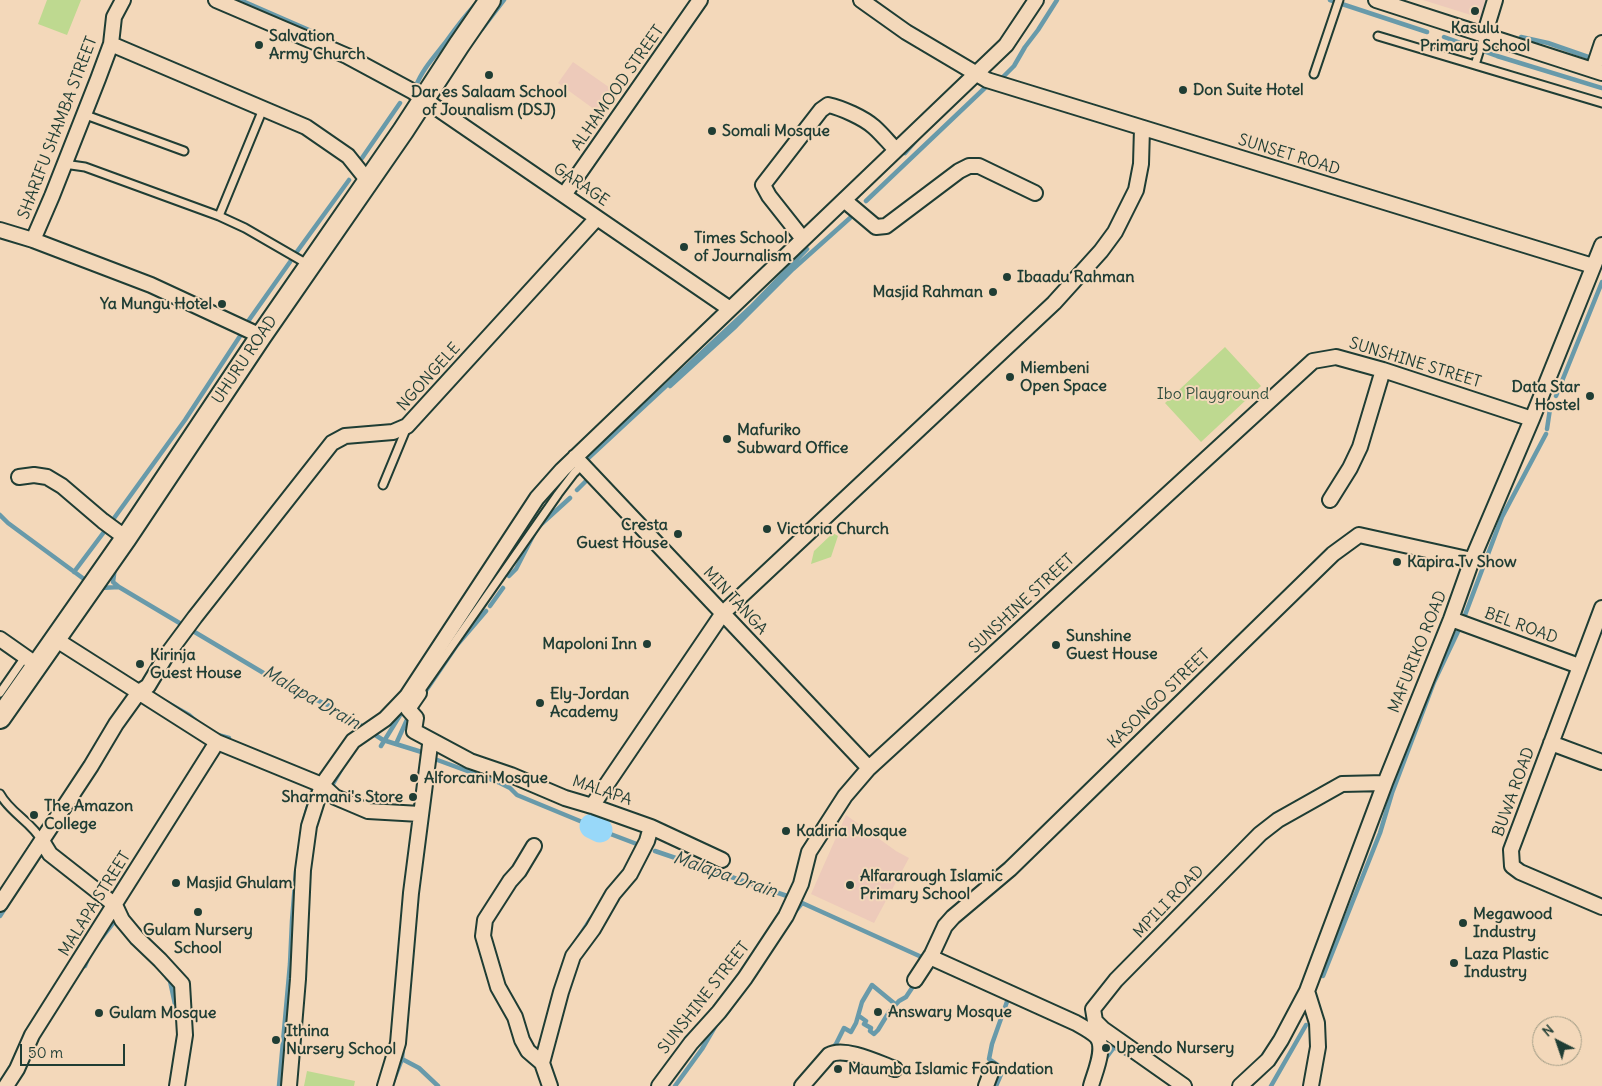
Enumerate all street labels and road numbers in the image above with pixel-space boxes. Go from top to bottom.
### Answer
street label: ALHAMOOD STREET [568,22,668,154]
street label: SHARIFU SHAMBA STREET [14,34,102,222]
street label: SUNSET ROAD [1236,130,1342,180]
street label: GARAGE [549,159,613,211]
street label: UHURU ROAD [208,312,282,408]
street label: SUNSHINE STREET [1347,334,1483,392]
street label: NGONGELE [393,339,465,415]
street label: SUNSHINE STREET [965,550,1079,658]
street label: MIN TANGA [699,563,771,639]
street label: MAFURIKO ROAD [1385,588,1451,716]
street label: BEL ROAD [1482,604,1560,648]
street label: KASONGO STREET [1104,645,1214,753]
street label: BUWA ROAD [1489,745,1539,839]
street label: MALAPA [570,772,634,810]
street label: MALAPA STREET [55,848,135,960]
street label: MPILI ROAD [1130,862,1208,942]
street label: SUNSHINE STREET [654,938,754,1058]

